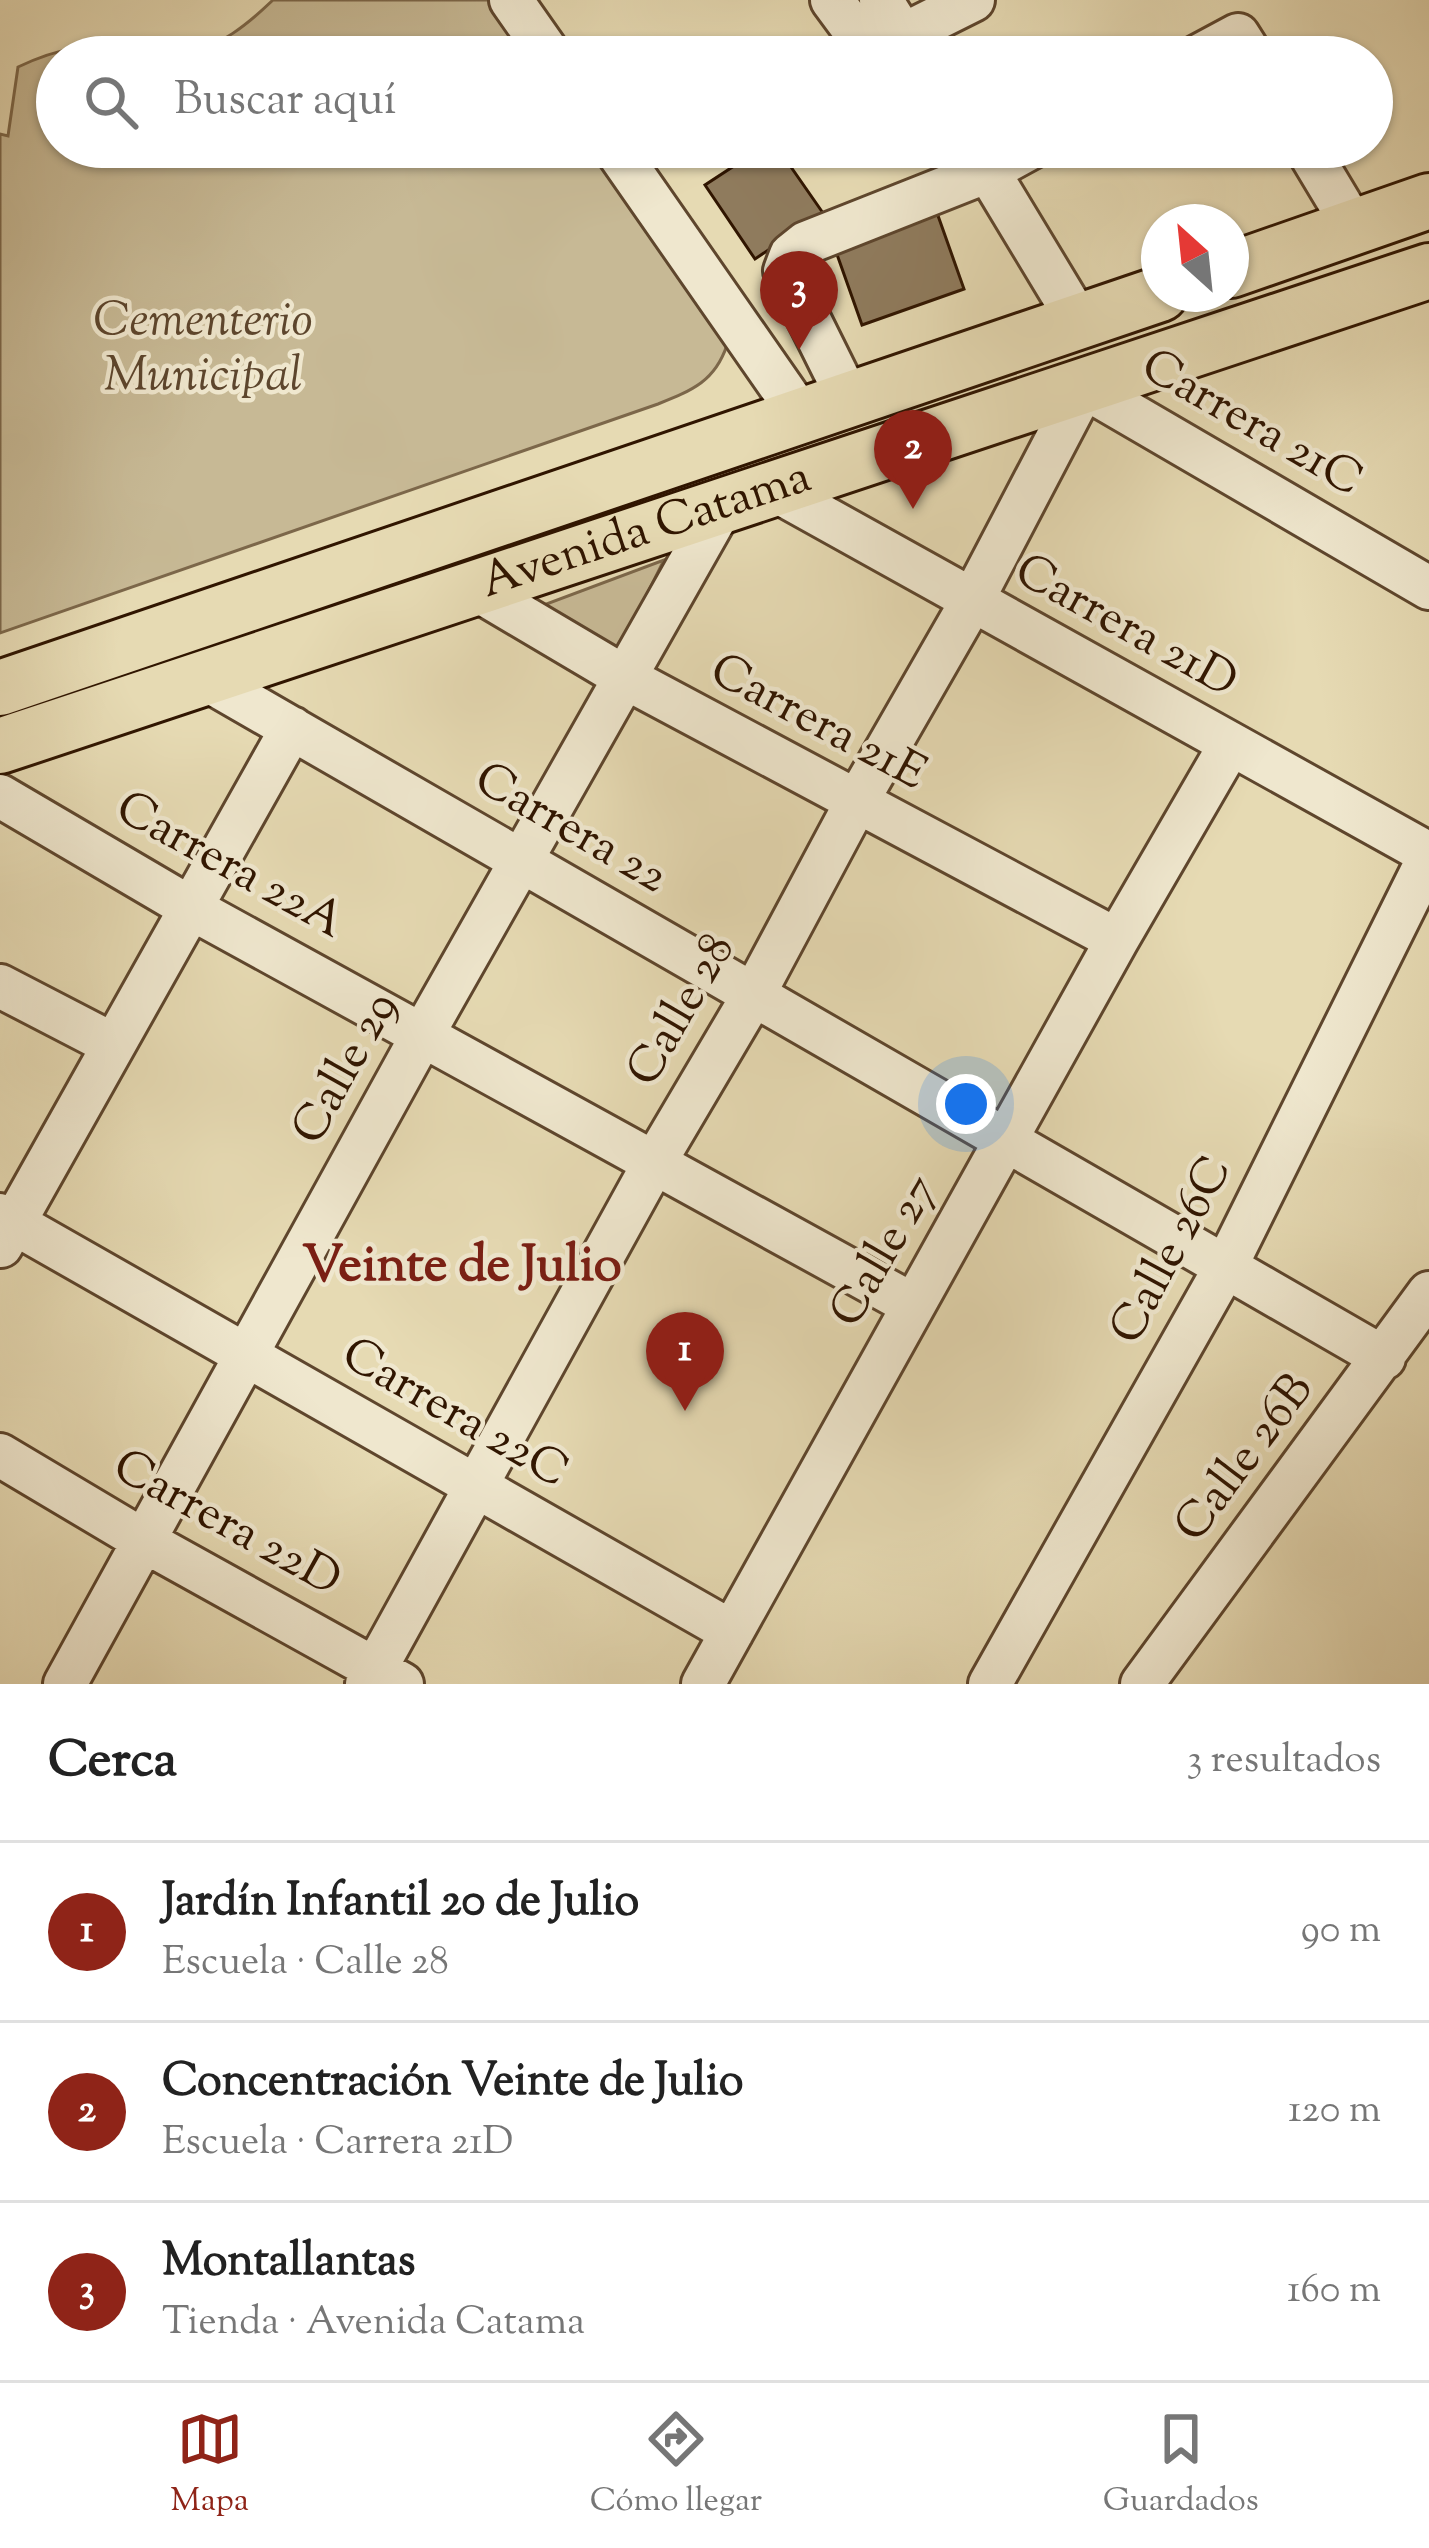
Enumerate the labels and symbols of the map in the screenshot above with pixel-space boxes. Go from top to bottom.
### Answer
north arrow [1141,204,1249,312]
pin: 3 [760,251,838,350]
park label: Cementerio Municipal [93,288,313,412]
street label: Carrera 21C [1127,334,1375,516]
pin: 2 [874,410,952,509]
street label: Avenida Catama [472,444,820,618]
street label: Carrera 21D [1001,538,1249,718]
street label: Carrera 21E [697,638,937,810]
street label: Carrera 22 [460,747,680,913]
street label: Carrera 22A [102,776,356,958]
street label: Calle 28 [612,922,754,1100]
street label: Calle 29 [277,980,417,1158]
your location [936,1074,996,1134]
street label: Calle 26C [1095,1145,1251,1357]
street label: Calle 27 [815,1163,957,1341]
district label: Veinte de Julio [302,1231,622,1304]
pin: 1 [646,1312,724,1411]
street label: Carrera 22C [328,1322,580,1508]
street label: Calle 26B [1160,1360,1332,1558]
street label: Carrera 22D [99,1434,353,1616]

